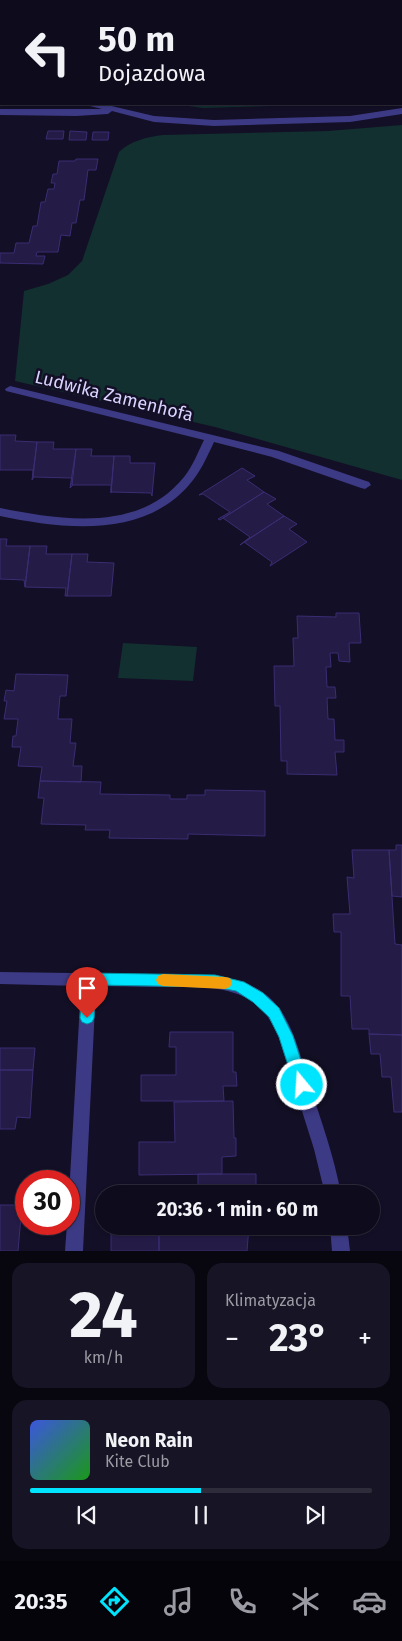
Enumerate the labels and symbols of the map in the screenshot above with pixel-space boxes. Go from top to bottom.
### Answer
street label: Ludwika Zamenhofa [32,366,196,426]
pin [66,967,108,1018]
position arrow [275,1058,327,1110]
speed limit sign: 30 [15,1170,80,1235]

